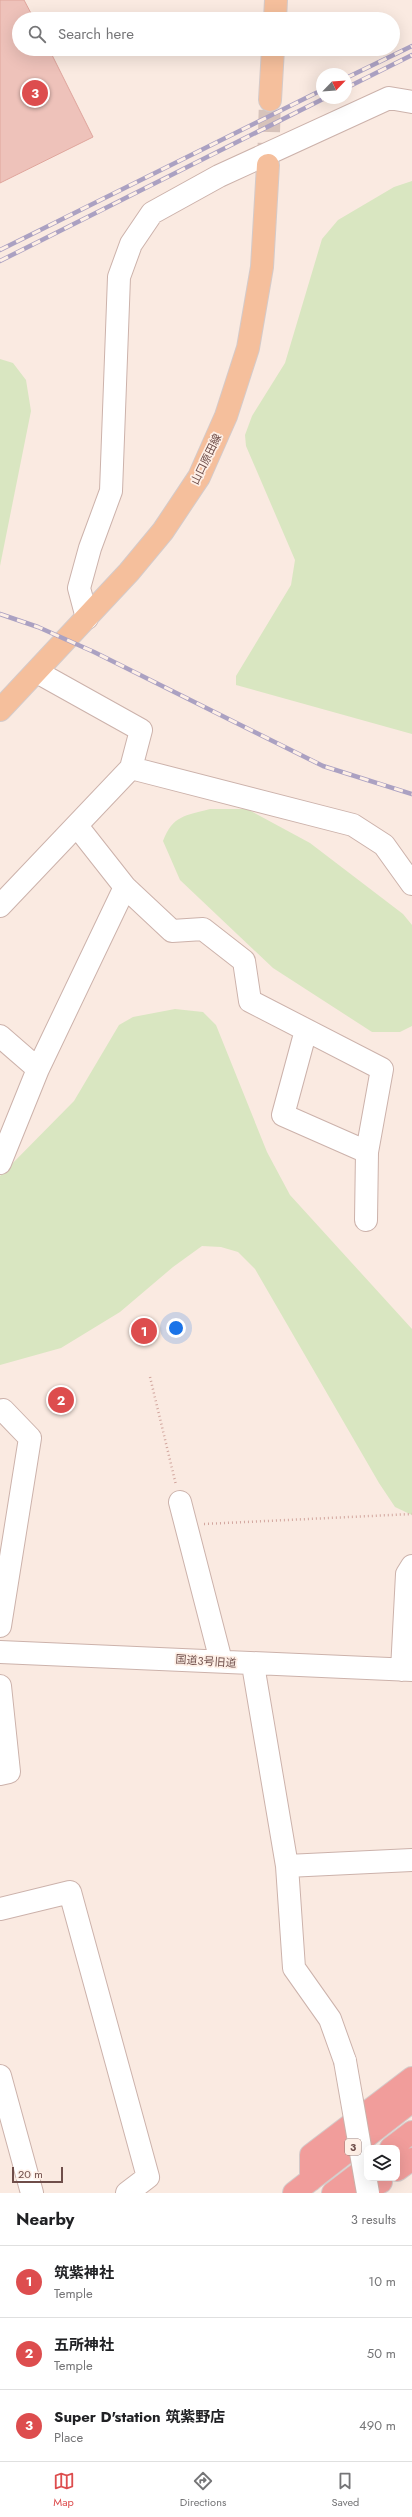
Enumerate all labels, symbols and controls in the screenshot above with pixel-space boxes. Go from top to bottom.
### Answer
search box [12,12,400,56]
icon: search [26,23,48,45]
text: Search here [58,23,134,45]
north arrow [316,68,352,104]
pin: 3 [22,78,48,108]
street label: 山口原田線 [187,431,225,487]
pin: 1 [131,1316,157,1346]
your location [166,1318,186,1338]
pin: 2 [48,1385,74,1415]
street label: 国道3号旧道 [175,1651,237,1671]
road number: 3 [345,2139,361,2155]
map controls [364,2145,400,2181]
button: layers [364,2145,400,2181]
scale bar [12,2165,63,2184]
text: 20 m [18,2166,43,2182]
text: Nearby [16,2207,74,2231]
text: 3 results [351,2210,396,2229]
text: 筑紫神社 [54,2262,114,2284]
text: 1 [26,2272,32,2291]
text: 10 m [368,2272,396,2291]
text: Temple [54,2284,93,2303]
text: 五所神社 [54,2334,114,2356]
text: 2 [25,2344,33,2363]
text: 50 m [367,2344,396,2363]
text: Temple [54,2356,93,2375]
text: Super D'station 筑紫野店 [54,2406,225,2428]
text: 3 [25,2416,33,2435]
text: 490 m [359,2416,396,2435]
text: Place [54,2428,83,2447]
tab: Map [53,2470,75,2510]
tab: Directions [180,2470,226,2510]
tab: Saved [332,2470,359,2510]

